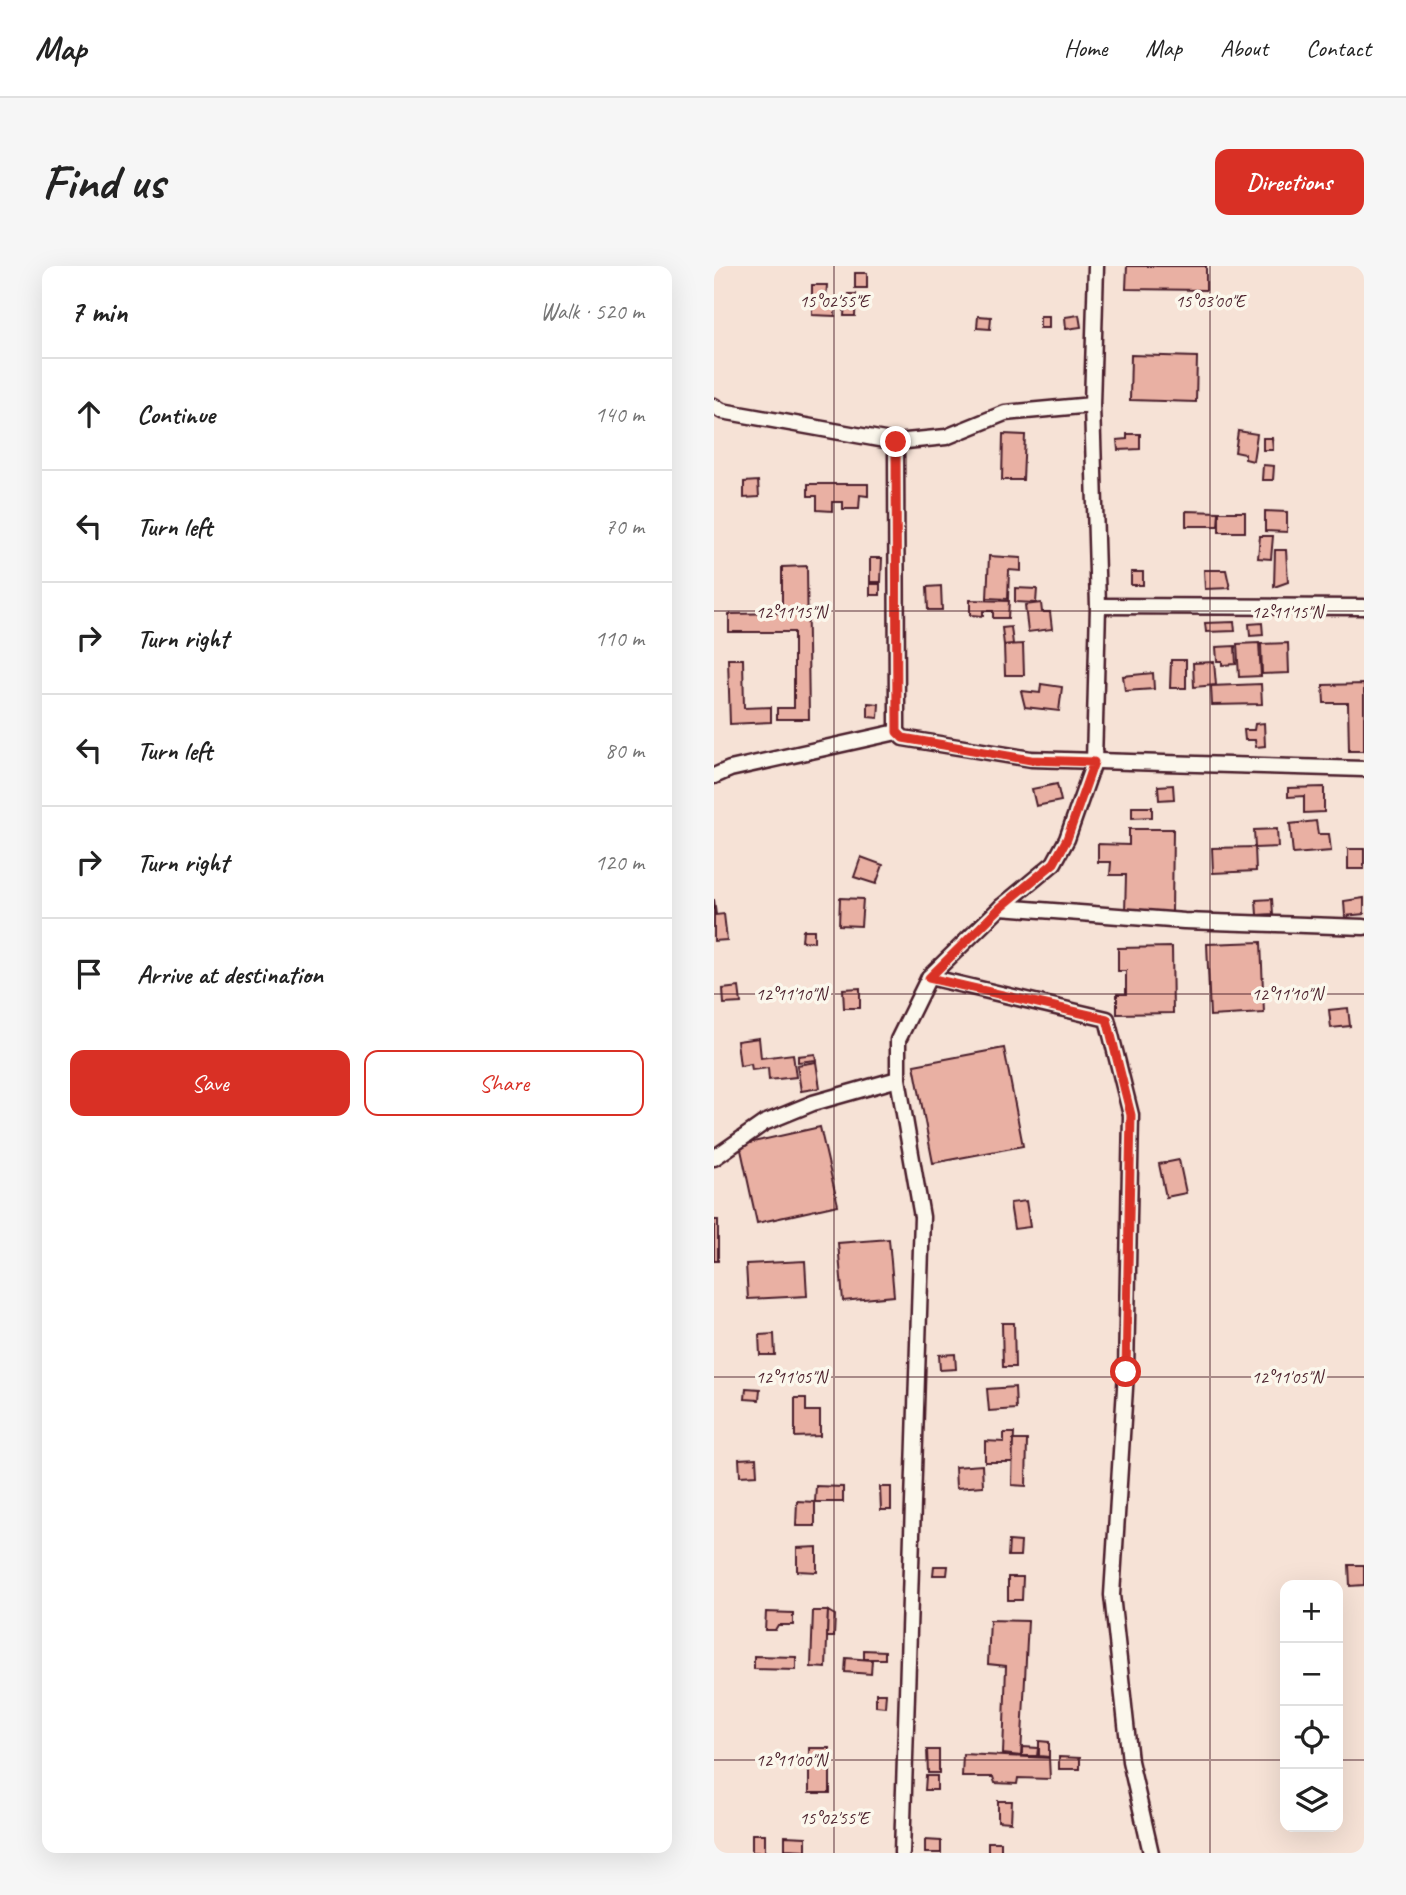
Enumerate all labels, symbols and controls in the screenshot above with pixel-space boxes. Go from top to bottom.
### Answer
text: Map [35,27,86,69]
text: Home [1064,33,1107,63]
text: Map [1145,33,1182,63]
text: About [1220,33,1268,63]
text: Contact [1306,33,1371,63]
button: Directions [1215,149,1364,215]
text: Find us [42,151,164,213]
text: 15°02'55"E [799,290,871,312]
text: 15°03'00"E [1175,290,1247,312]
text: 7 min [70,293,127,331]
text: Walk · 520 m [540,297,644,326]
icon: ahead [70,395,108,433]
text: Continue [137,398,215,431]
text: 140 m [595,400,644,429]
route end [880,426,911,457]
icon: left [70,507,108,545]
text: Turn left [137,510,212,543]
text: 70 m [605,512,644,541]
text: 12°11'15"N [756,601,830,623]
text: 12°11'15"N [1252,601,1326,623]
icon: right [70,619,108,657]
text: Turn right [137,622,228,655]
text: 110 m [595,624,644,653]
icon: left [70,731,108,769]
text: Turn left [137,734,212,767]
text: 80 m [605,736,644,765]
icon: right [70,843,108,881]
text: Turn right [137,846,228,879]
text: 120 m [595,848,644,877]
icon: arrive [70,955,108,993]
text: Arrive at destination [137,958,323,991]
text: 12°11'10"N [756,983,830,1005]
text: 12°11'10"N [1252,983,1326,1005]
button: Save [70,1050,350,1116]
button: Share [364,1050,644,1116]
route start [1110,1356,1141,1387]
text: 12°11'05"N [756,1366,830,1388]
text: 12°11'05"N [1252,1366,1326,1388]
map controls [1280,1580,1343,1832]
button: + [1280,1580,1343,1643]
button: − [1280,1643,1343,1706]
button: locate [1280,1706,1343,1769]
text: 12°11'00"N [756,1749,830,1771]
button: layers [1280,1769,1343,1832]
text: 15°02'55"E [799,1807,871,1829]

